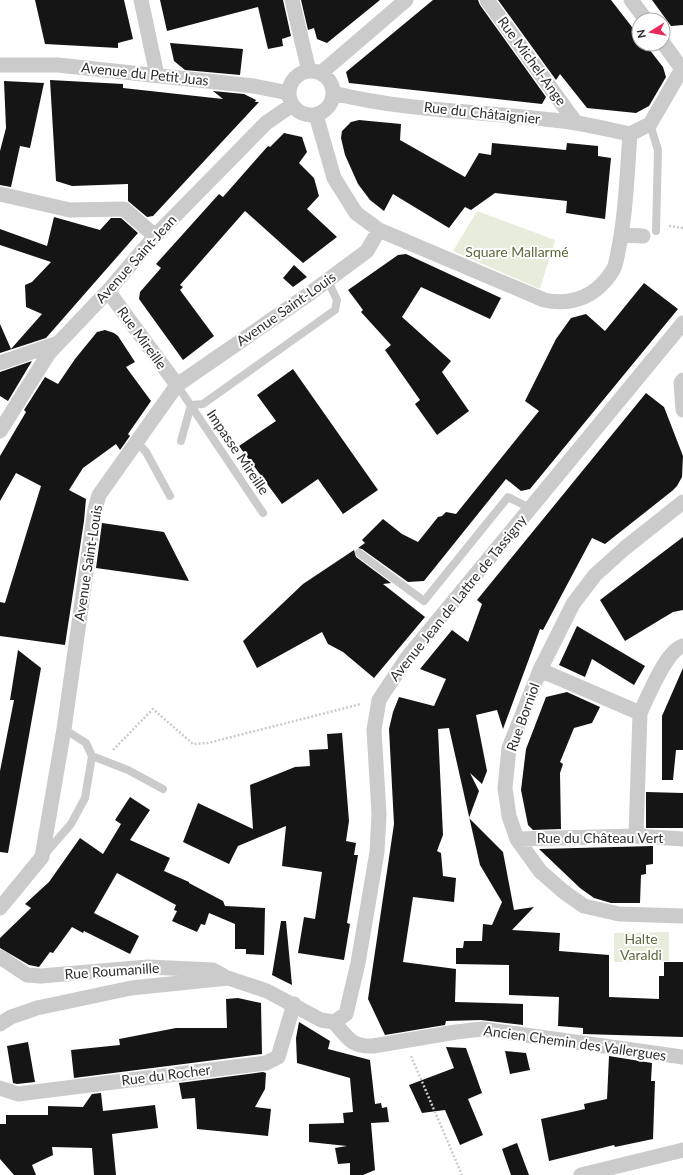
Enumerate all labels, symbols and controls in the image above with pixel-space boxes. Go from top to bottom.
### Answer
north arrow [631,12,671,52]
street label: Rue Michel-Ange [494,13,570,108]
text: N [634,29,648,39]
street label: Avenue du Petit Juas [81,58,210,89]
street label: Rue du Châtaignier [423,98,541,127]
street label: Avenue Saint-Jean [92,211,180,306]
park label: Square Mallarmé [465,243,569,260]
street label: Avenue Saint-Louis [233,268,339,349]
street label: Rue Mireille [114,303,171,372]
street label: Impasse Mireille [204,406,273,498]
street label: Avenue Saint-Louis [70,504,105,622]
street label: Avenue Jean de Lattre de Tassigny [385,511,530,684]
street label: Rue Borniol [502,680,543,753]
street label: Rue du Château Vert [537,829,663,846]
park label: Halte Varaldi [620,930,662,963]
street label: Rue Roumanille [64,959,160,982]
street label: Ancien Chemin des Vallergues [483,1021,667,1064]
street label: Rue du Rocher [120,1061,212,1088]

